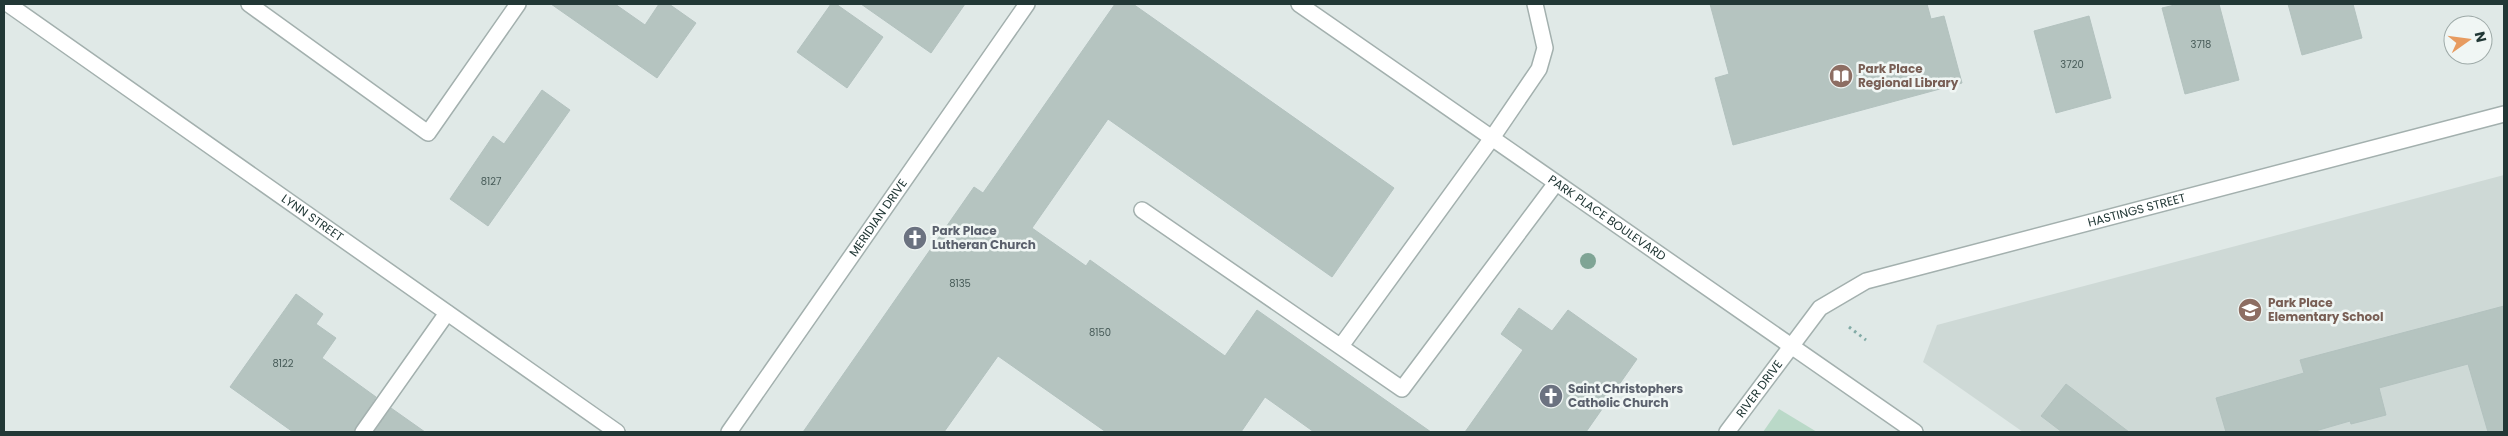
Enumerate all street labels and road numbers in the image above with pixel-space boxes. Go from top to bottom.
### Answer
street label: PARK PLACE BOULEVARD [1545,171,1670,264]
street label: MERIDIAN DRIVE [845,175,911,260]
street label: HASTINGS STREET [2086,189,2188,231]
street label: LYNN STREET [278,190,347,245]
street label: RIVER DRIVE [1732,356,1786,421]

